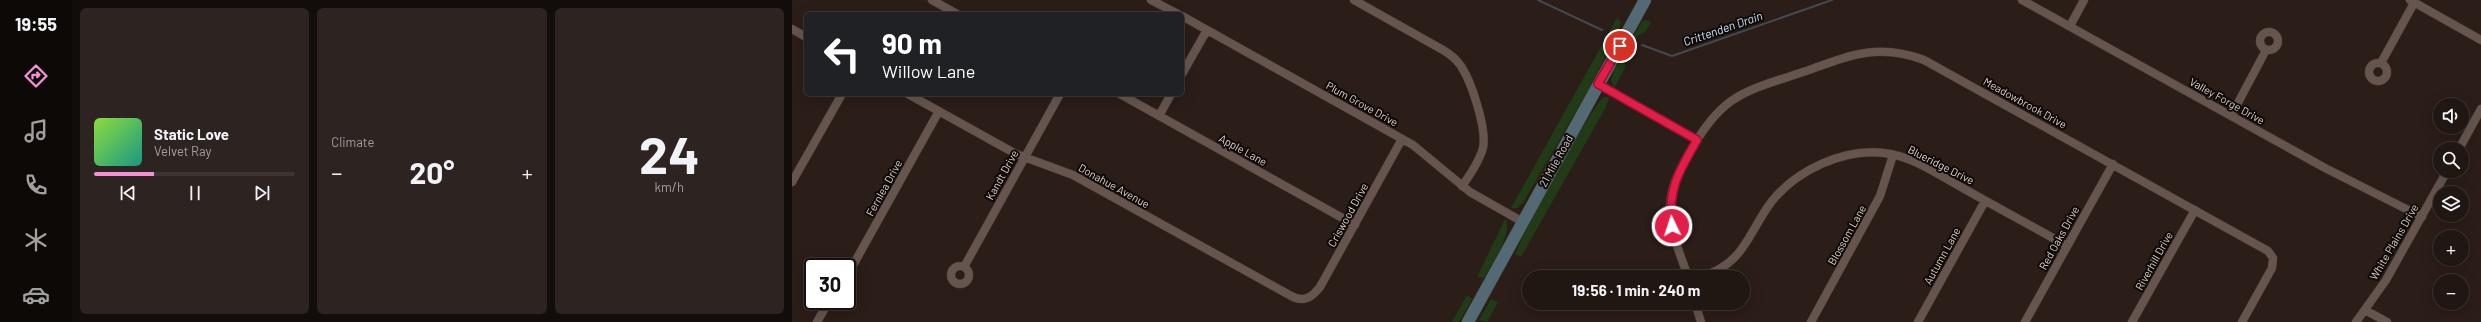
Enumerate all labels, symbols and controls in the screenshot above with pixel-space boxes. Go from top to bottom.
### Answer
water label: Crittenden Drain [1681,8,1764,48]
text: 19:55 [15,13,57,35]
text: 90 m [882,26,942,60]
icon: left [816,28,868,80]
pin [1603,29,1637,63]
icon: arrive [1609,35,1631,57]
text: Willow Lane [882,60,975,82]
icon: directions [22,62,50,90]
street label: Meadowbrook Drive [1981,74,2069,131]
street label: Valley Forge Drive [2187,75,2267,127]
street label: Plum Grove Drive [1324,78,1401,129]
map controls [2433,98,2469,310]
button: sound [2433,98,2469,134]
icon: music [22,117,50,145]
text: 24 [639,122,700,184]
text: Static Love [154,125,229,143]
street label: Apple Lane [1217,131,1270,168]
street label: 21 Mile Road [1536,133,1575,189]
text: Climate [331,134,374,150]
street label: Blueridge Drive [1906,142,1977,187]
button: search [2433,142,2469,178]
text: Velvet Ray [154,143,212,159]
street label: Kandt Drive [983,147,1021,202]
text: 20° [409,154,455,190]
street label: Fernlea Drive [863,157,904,218]
text: − [331,159,342,185]
text: + [522,159,533,185]
street label: Donahue Avenue [1076,161,1152,211]
icon: phone [22,171,50,199]
text: km/h [655,179,684,195]
street label: Criswood Drive [1325,180,1370,249]
icon: previous [117,182,139,204]
icon: pause [184,182,206,204]
icon: next [251,182,273,204]
button: layers [2433,186,2469,222]
street label: White Plains Drive [2367,201,2421,282]
street label: Blossom Lane [1825,202,1868,267]
street label: Red Oaks Drive [2036,204,2081,272]
position arrow [1651,205,1693,247]
street label: Autumn Lane [1921,225,1963,287]
icon: climate [22,226,50,254]
street label: Riverhill Drive [2132,229,2175,292]
button: + [2433,230,2469,266]
speed limit sign: 30 [804,258,856,310]
button: − [2433,274,2469,310]
icon: car [22,281,50,309]
text: 19:56 · 1 min · 240 m [1572,281,1700,299]

